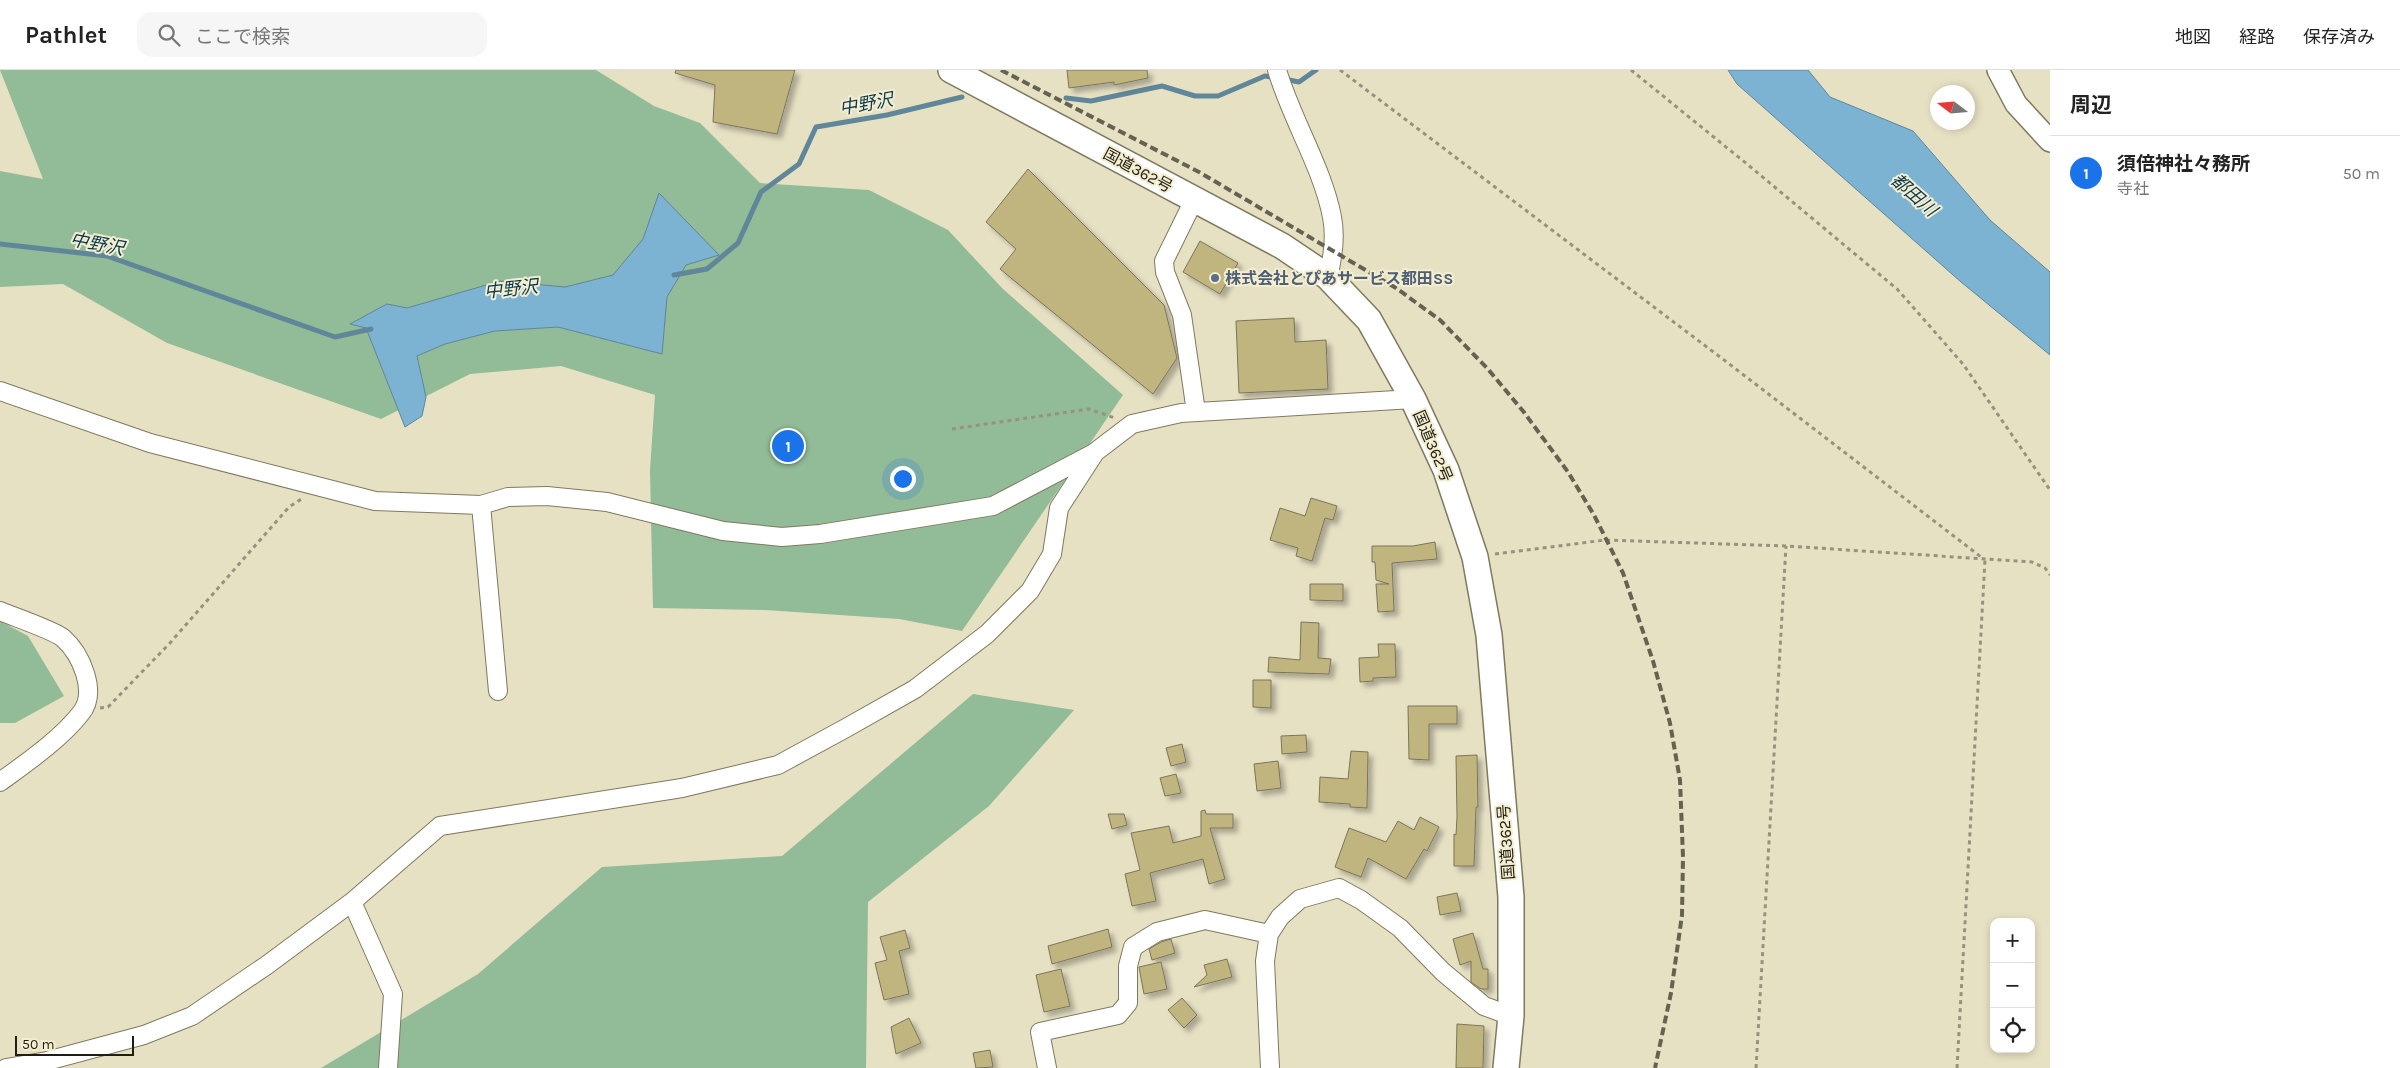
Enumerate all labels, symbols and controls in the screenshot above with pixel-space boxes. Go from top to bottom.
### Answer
search box [137,12,487,57]
text: Pathlet [25,21,107,49]
icon: search [155,21,183,49]
text: ここで検索 [195,26,290,48]
text: 地図 [2175,26,2211,48]
text: 経路 [2239,26,2275,48]
text: 保存済み [2303,26,2375,48]
north arrow [1930,85,1975,130]
water label: 中野沢 [838,88,896,120]
text: 周辺 [2070,93,2112,117]
street label: 国道362号 [1100,144,1176,196]
text: 須倍神社々務所 [2117,153,2250,175]
text: 1 [2083,164,2089,183]
text: 50 m [2343,164,2380,183]
water label: 都田川 [1886,169,1943,222]
text: 寺社 [2117,179,2149,198]
water label: 中野沢 [68,228,128,260]
place label: 株式会社とぴあサービス都田SS [1225,269,1453,288]
marker: 株式会社とぴあサービス都田SS [1209,272,1221,284]
water label: 中野沢 [483,275,541,303]
street label: 国道362号 [1409,407,1457,485]
pin: 1 [772,427,804,465]
your location [890,466,916,492]
street label: 国道362号 [1494,803,1518,881]
map controls [1990,918,2035,1053]
button: + [1990,918,2035,963]
button: − [1990,963,2035,1008]
button: locate [1990,1008,2035,1053]
scale bar [15,1033,134,1056]
text: 50 m [22,1036,55,1053]

